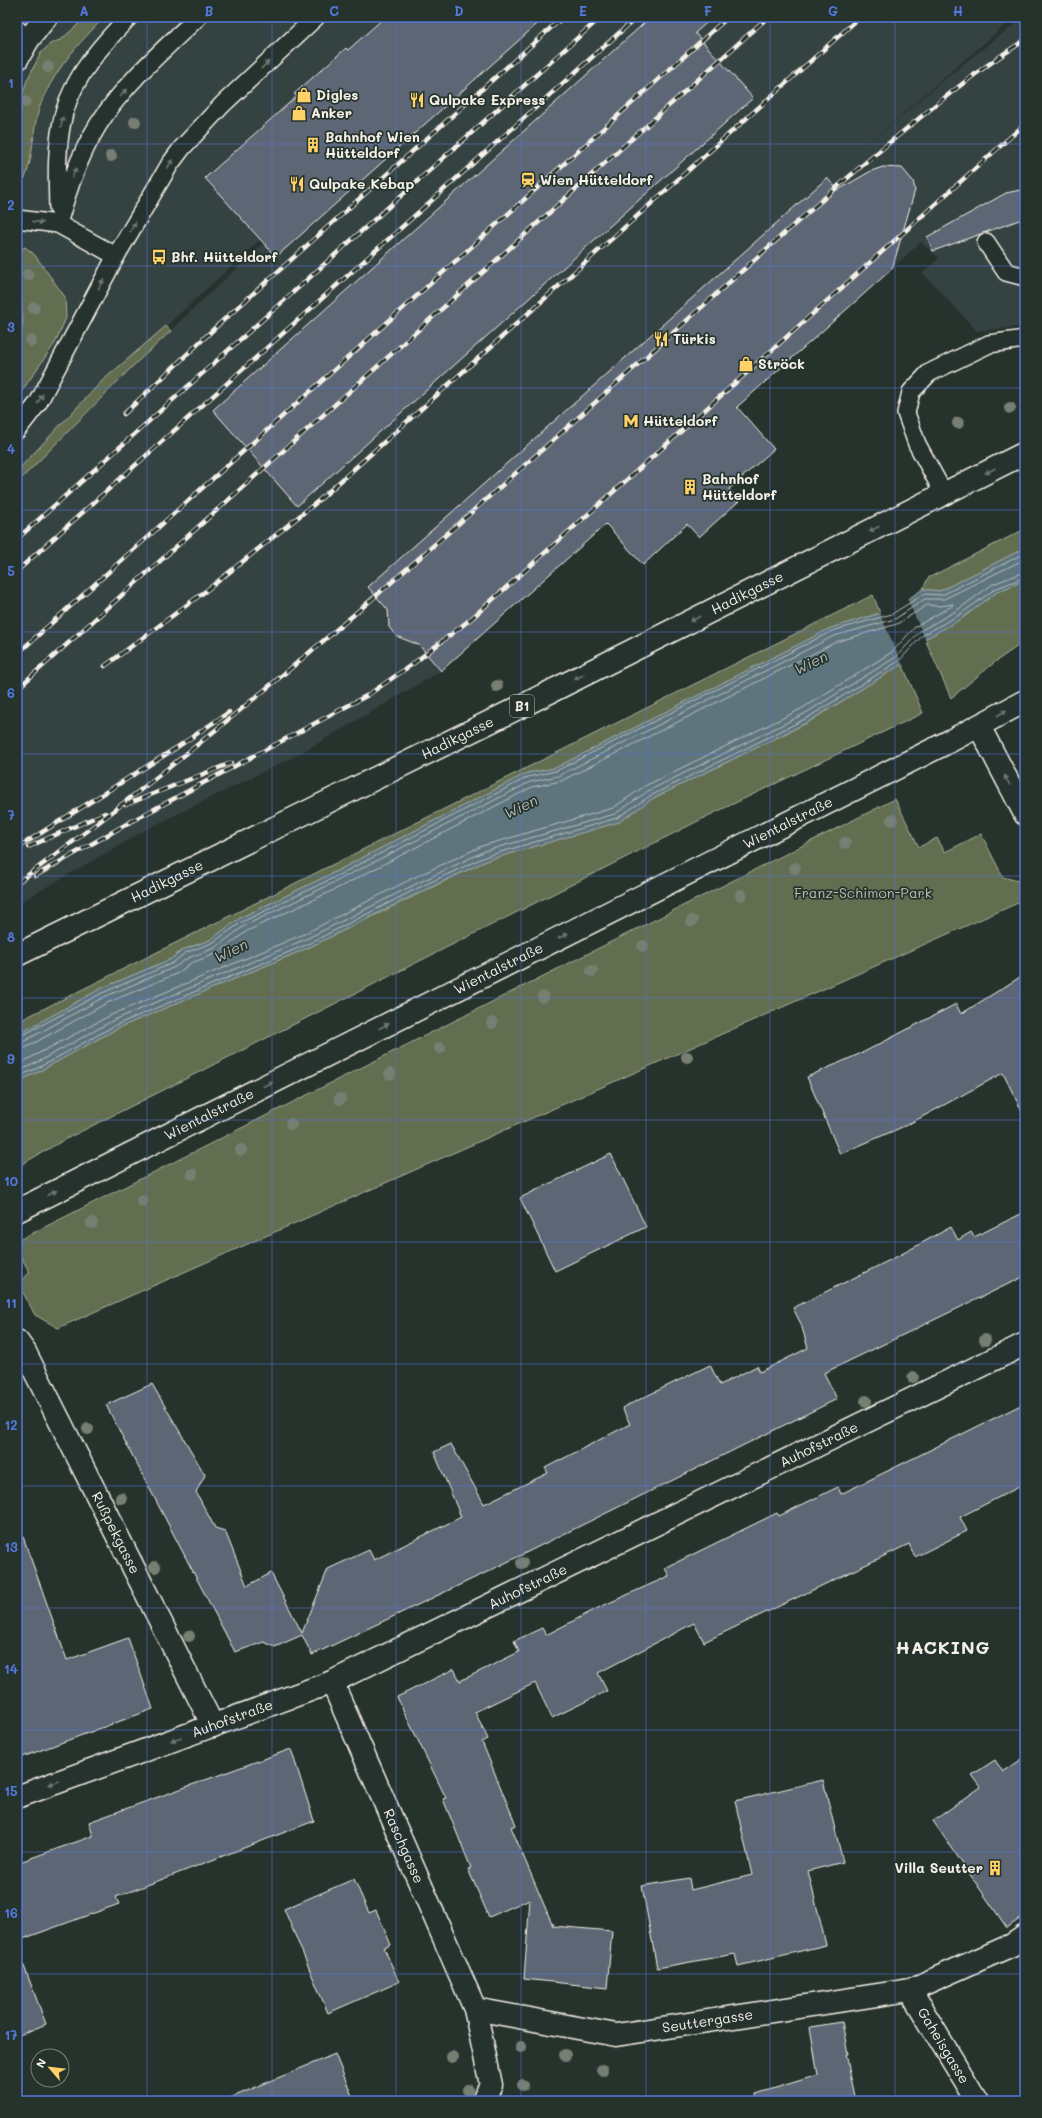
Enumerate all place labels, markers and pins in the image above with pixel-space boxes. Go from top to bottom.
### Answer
place label: Digles [316,85,358,104]
shop icon: Digles [295,86,313,104]
place label: Qulpake Express [429,90,545,109]
restaurant icon: Qulpake Express [408,91,426,109]
place label: Anker [311,103,352,122]
shop icon: Anker [290,104,308,122]
place label: Bahnhof Wien Hütteldorf [325,127,420,162]
building icon: Bahnhof Wien Hütteldorf [304,136,322,154]
place label: Wien Hütteldorf [540,170,654,189]
station icon: Wien Hütteldorf [519,171,537,189]
place label: Qulpake Kebap [309,174,414,193]
restaurant icon: Qulpake Kebap [288,175,306,193]
place label: Bhf. Hütteldorf [171,247,279,266]
bus stop icon: Bhf. Hütteldorf [150,248,168,266]
place label: Türkis [673,329,716,348]
restaurant icon: Türkis [652,330,670,348]
place label: Ströck [758,354,805,373]
shop icon: Ströck [737,355,755,373]
place label: Hütteldorf [643,411,719,430]
metro station icon: Hütteldorf [622,412,640,430]
place label: Bahnhof Hütteldorf [702,469,778,504]
building icon: Bahnhof Hütteldorf [681,478,699,496]
place label: Villa Seutter [895,1858,983,1877]
building icon: Villa Seutter [986,1859,1004,1877]

